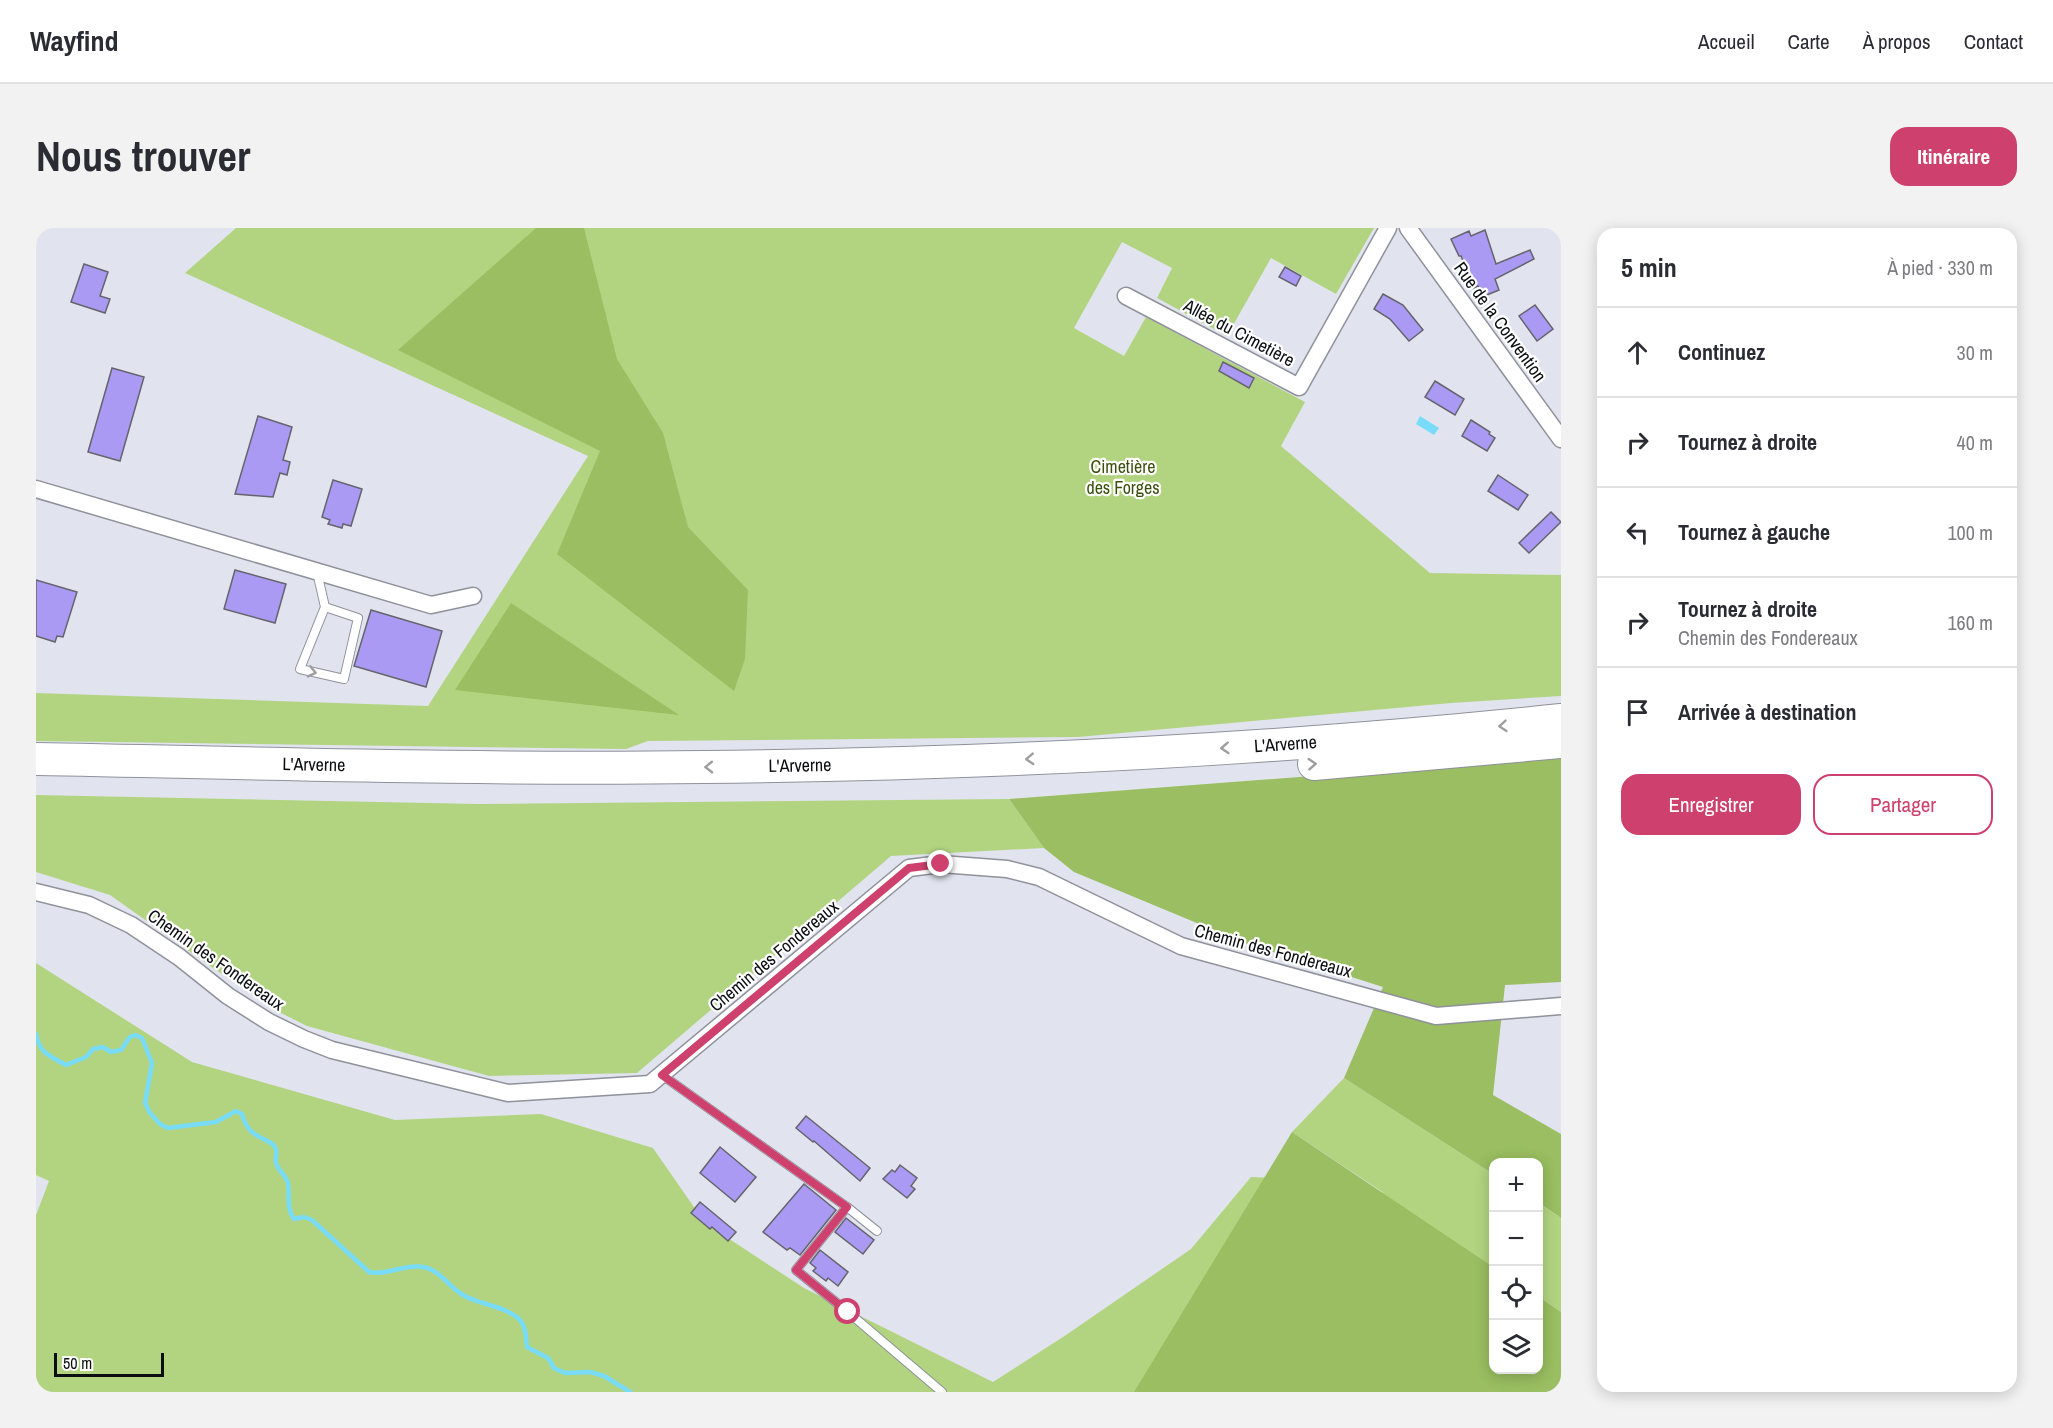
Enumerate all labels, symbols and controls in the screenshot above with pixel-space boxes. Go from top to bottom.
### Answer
text: Wayfind [30,22,118,60]
text: Accueil [1698,27,1755,56]
text: Carte [1788,27,1830,56]
text: À propos [1863,27,1931,56]
text: Contact [1964,27,2023,56]
button: Itinéraire [1890,127,2017,186]
text: Nous trouver [36,128,250,184]
text: 5 min [1621,250,1677,285]
text: À pied · 330 m [1887,254,1993,281]
street label: Rue de la Convention [1448,257,1552,387]
street label: Allée du Cimetière [1179,292,1299,372]
icon: ahead [1621,336,1654,369]
text: Continuez [1678,337,1765,367]
text: 30 m [1957,339,1993,366]
icon: right [1621,426,1654,459]
text: Tournez à droite [1678,427,1817,457]
text: 40 m [1957,429,1993,456]
park label: Cimetière des Forges [1086,454,1160,500]
icon: left [1621,516,1654,549]
text: Tournez à gauche [1678,517,1830,547]
text: 100 m [1947,519,1993,546]
text: Tournez à droite [1678,594,1817,624]
icon: right [1621,606,1654,639]
text: 160 m [1947,609,1993,636]
text: Chemin des Fondereaux [1678,624,1858,651]
one-way arrow [307,665,317,678]
icon: arrive [1621,696,1654,729]
text: Arrivée à destination [1678,697,1856,727]
one-way arrow [1498,719,1507,732]
street label: L'Arverne [1253,729,1318,758]
one-way arrow [1220,741,1229,754]
street label: L'Arverne [282,751,346,777]
street label: L'Arverne [768,752,832,778]
one-way arrow [1025,752,1034,765]
one-way arrow [1307,758,1316,771]
one-way arrow [705,761,714,773]
button: Enregistrer [1621,774,1801,835]
button: Partager [1813,774,1993,835]
route end [927,850,953,876]
street label: Chemin des Fondereaux [704,894,844,1017]
street label: Chemin des Fondereaux [143,903,290,1017]
street label: Chemin des Fondereaux [1192,918,1355,984]
map controls [1489,1158,1543,1374]
button: + [1489,1158,1543,1212]
button: − [1489,1212,1543,1266]
button: locate [1489,1266,1543,1320]
route start [834,1298,860,1324]
button: layers [1489,1320,1543,1374]
scale bar [54,1350,164,1378]
text: 50 m [63,1352,92,1374]

